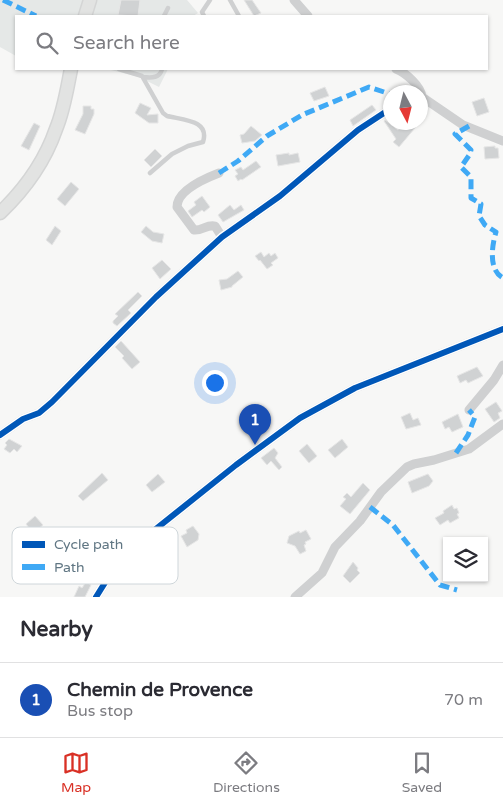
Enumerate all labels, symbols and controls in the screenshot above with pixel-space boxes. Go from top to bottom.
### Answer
search box [15,15,488,70]
icon: search [33,29,61,57]
text: Search here [73,32,180,54]
north arrow [383,85,428,130]
your location [202,370,228,396]
pin: 1 [239,404,271,445]
legend [12,527,178,584]
text: Cycle path [54,536,123,553]
map controls [443,537,488,582]
button: layers [443,537,488,582]
text: Path [54,559,85,576]
text: Nearby [20,617,93,642]
text: Chemin de Provence [67,679,253,701]
text: 1 [31,690,41,710]
text: 70 m [444,690,483,710]
text: Bus stop [67,701,133,721]
tab: Map [61,749,91,796]
tab: Directions [213,749,280,796]
tab: Saved [402,749,442,796]

